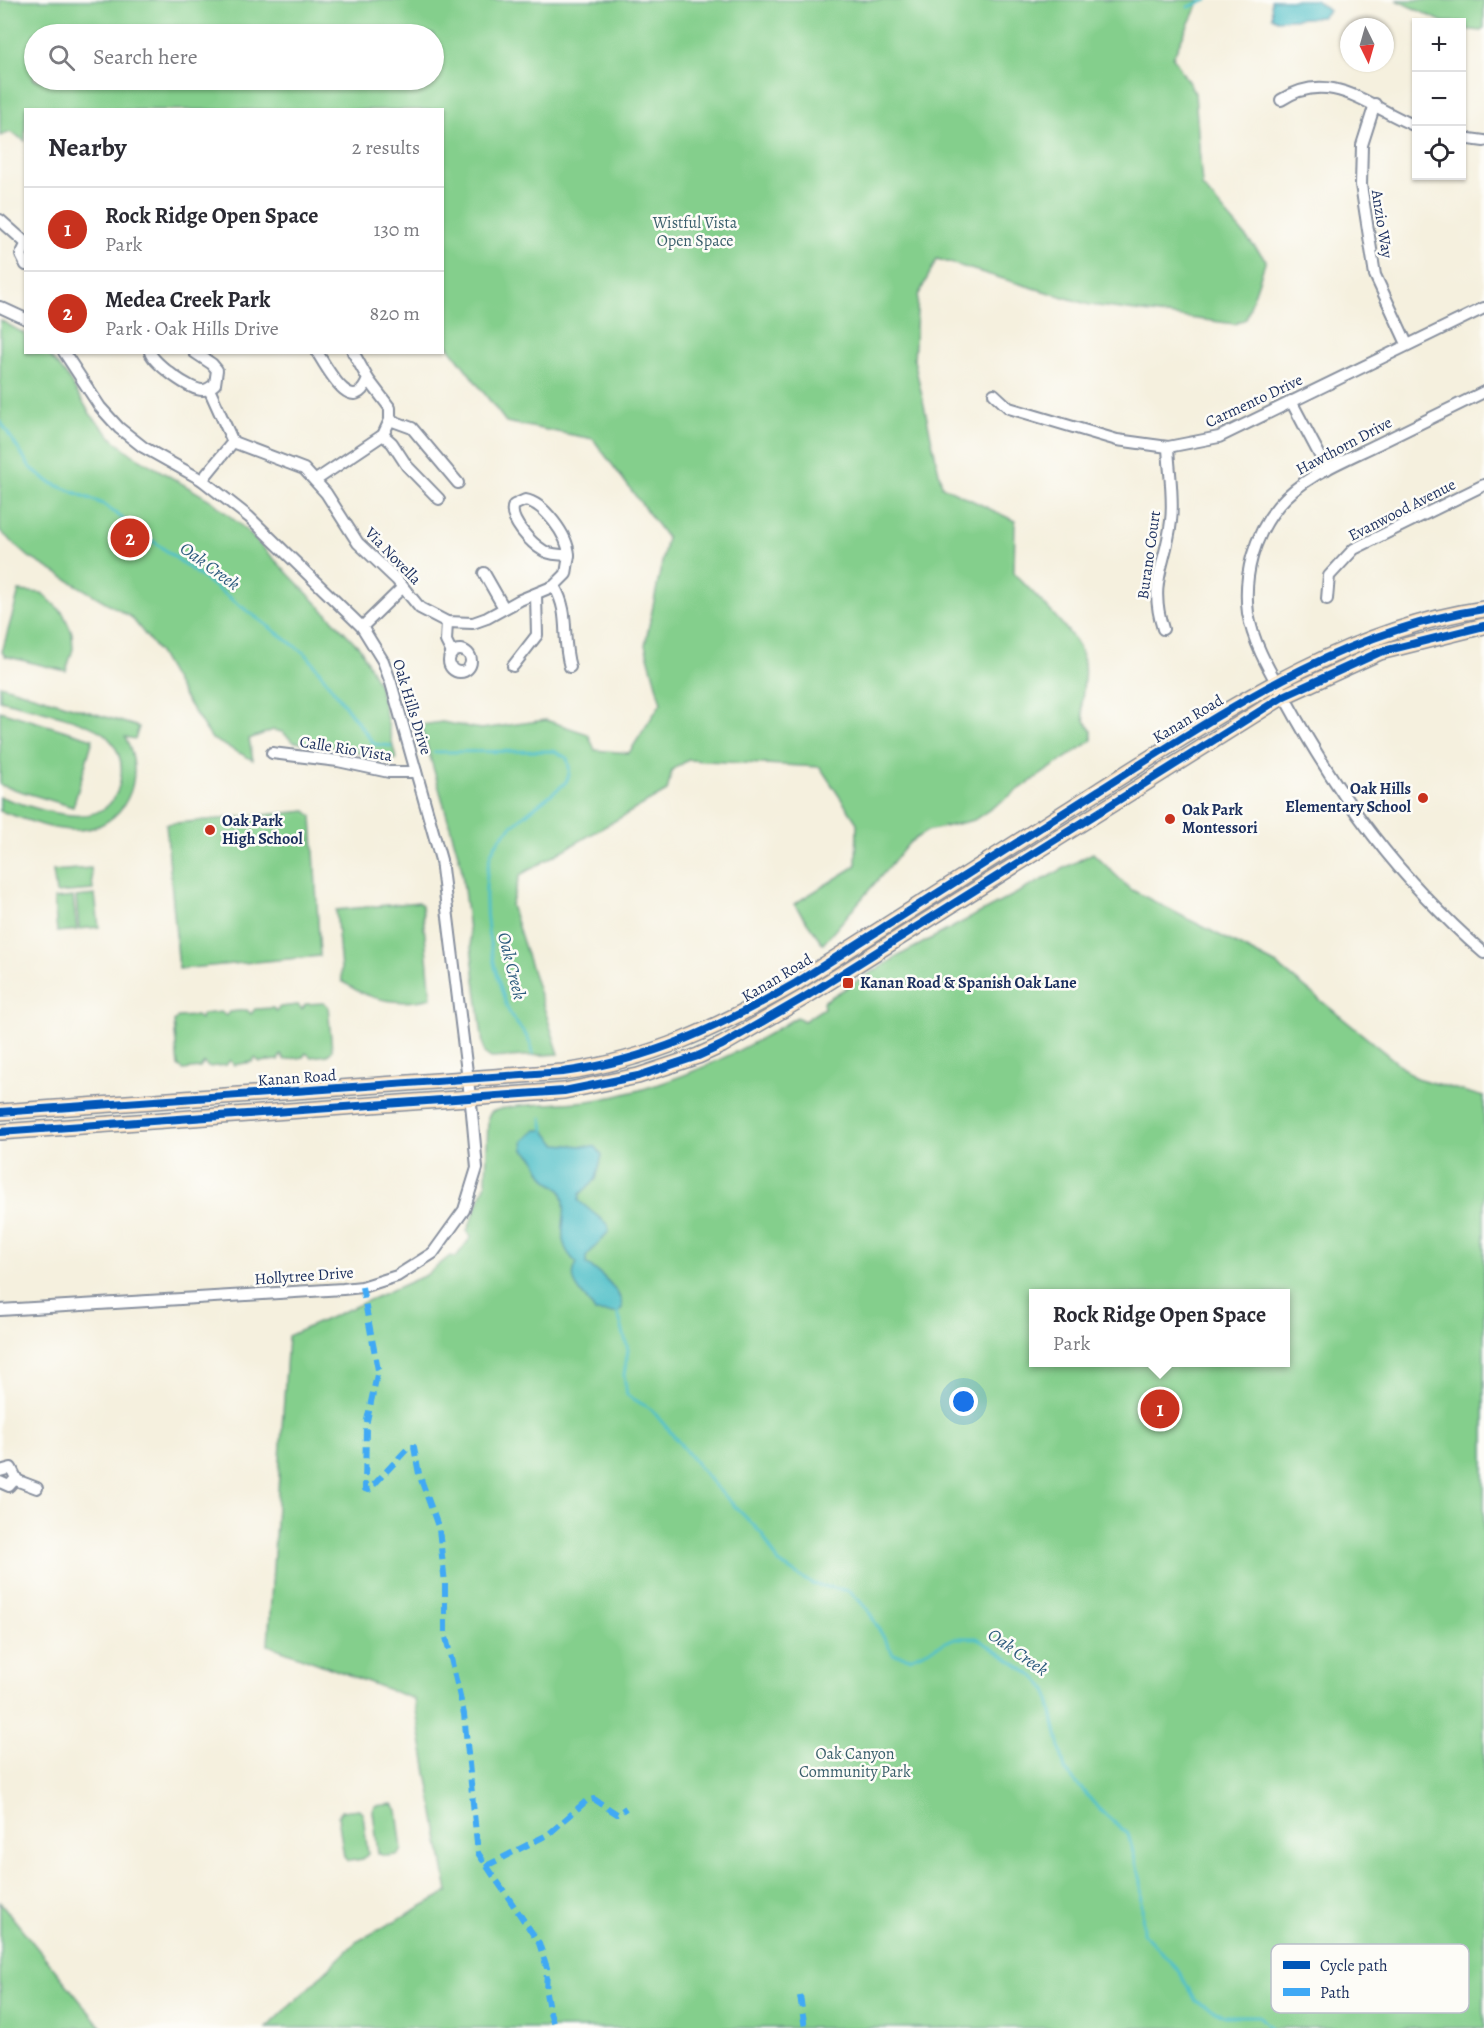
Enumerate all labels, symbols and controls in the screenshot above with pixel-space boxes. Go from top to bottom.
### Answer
north arrow [1340,18,1394,72]
map controls [1412,18,1466,180]
button: + [1412,18,1466,72]
search box [24,24,444,90]
icon: search [45,41,78,74]
text: Search here [93,42,198,72]
button: − [1412,72,1466,126]
button: locate [1412,126,1466,180]
text: Nearby [48,130,127,165]
text: 2 results [352,134,420,161]
street label: Anzio Way [1366,187,1398,261]
text: Rock Ridge Open Space [105,201,318,231]
park label: Wistful Vista Open Space [652,212,738,252]
text: 1 [64,216,71,243]
text: 130 m [374,216,420,243]
text: Park [105,231,143,258]
text: Medea Creek Park [105,285,270,315]
text: 2 [63,300,72,327]
text: 820 m [370,300,420,327]
text: Park · Oak Hills Drive [105,315,279,342]
street label: Carmento Drive [1202,369,1306,433]
street label: Hawthorn Drive [1292,411,1396,481]
street label: Evanwood Avenue [1344,473,1460,547]
street label: Burano Court [1132,509,1166,601]
pin: 2 [110,516,150,560]
street label: Via Novella [359,522,426,590]
water label: Oak Creek [175,536,245,596]
street label: Oak Hills Drive [387,656,437,758]
street label: Kanan Road [1149,689,1228,749]
street label: Calle Rio Vista [298,731,395,767]
place label: Oak Hills Elementary School [1285,778,1412,818]
marker: Oak Hills Elementary School [1416,791,1430,805]
place label: Oak Park Montessori [1182,799,1258,839]
place label: Oak Park High School [222,810,304,850]
marker: Oak Park Montessori [1163,812,1177,826]
marker: Oak Park High School [203,823,217,837]
water label: Oak Creek [492,930,532,1002]
street label: Kanan Road [738,948,817,1008]
place label: Kanan Road & Spanish Oak Lane [860,972,1077,994]
marker: Kanan Road & Spanish Oak Lane [841,976,855,990]
street label: Kanan Road [257,1064,337,1092]
street label: Hollytree Drive [254,1262,354,1290]
popup [1029,1289,1290,1367]
text: Rock Ridge Open Space [1053,1300,1266,1330]
text: Park [1053,1330,1090,1357]
pin: 1 [1140,1386,1180,1432]
your location [949,1387,978,1416]
water label: Oak Creek [983,1622,1053,1682]
park label: Oak Canyon Community Park [799,1743,911,1783]
legend [1271,1944,1469,2013]
text: Cycle path [1320,1955,1388,1977]
text: Path [1320,1982,1350,2004]

